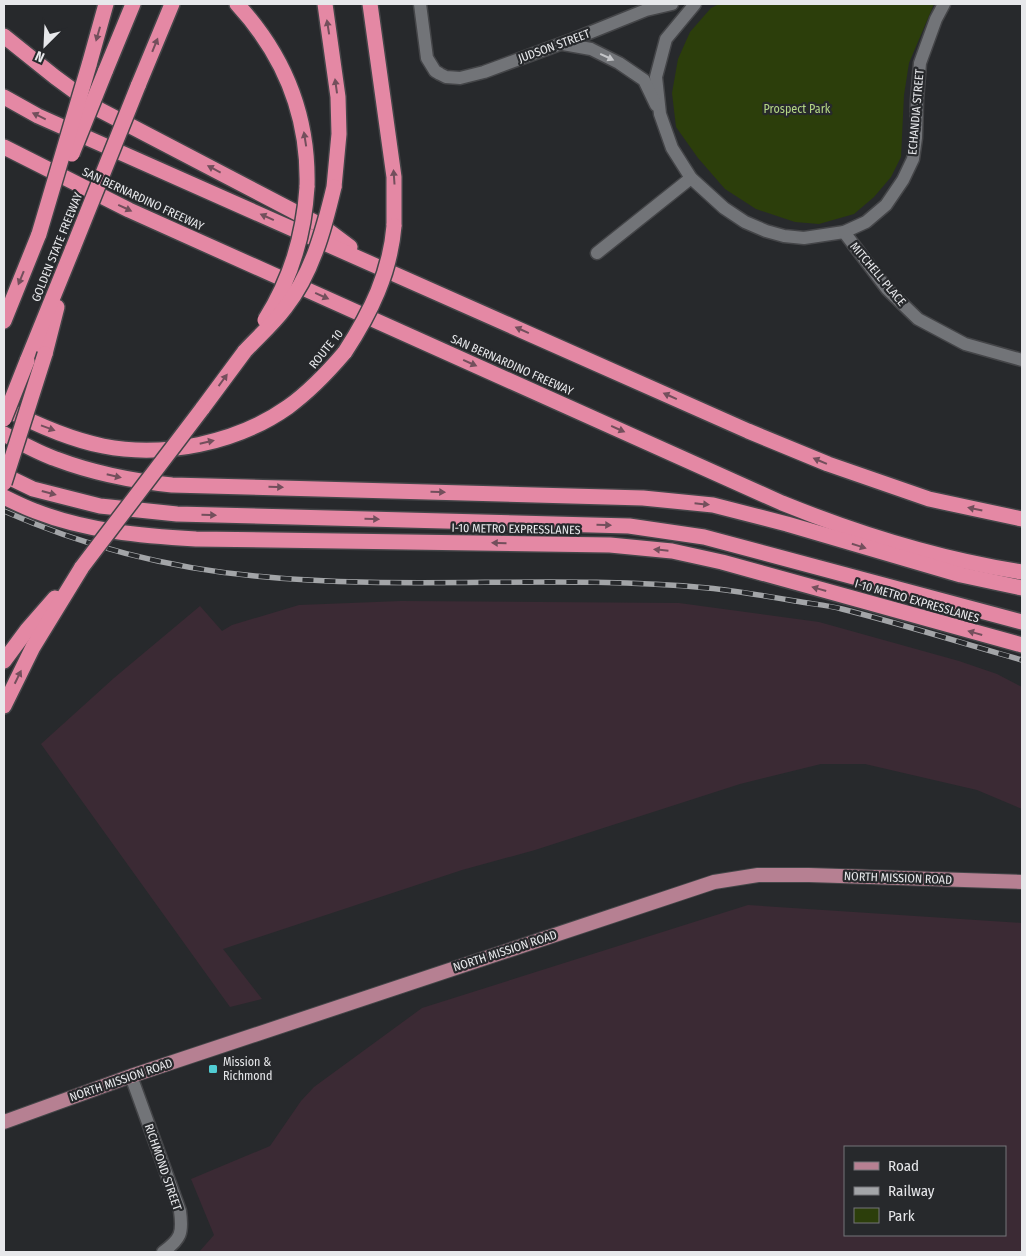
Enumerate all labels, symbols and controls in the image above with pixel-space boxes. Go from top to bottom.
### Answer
one-way arrow [324,18,332,34]
north arrow [20,20,70,70]
street label: JUDSON STREET [516,26,592,65]
one-way arrow [93,27,101,42]
one-way arrow [151,37,159,52]
text: N [33,47,47,66]
one-way arrow [600,53,614,61]
street label: ECHANDIA STREET [905,68,927,156]
one-way arrow [332,78,340,94]
park label: Prospect Park [764,102,831,116]
one-way arrow [32,112,46,120]
one-way arrow [300,130,308,146]
street label: SAN BERNARDINO FREEWAY [80,165,206,233]
one-way arrow [206,165,221,173]
one-way arrow [389,169,397,185]
street label: GOLDEN STATE FREEWAY [29,190,85,304]
one-way arrow [118,204,133,213]
one-way arrow [260,212,274,220]
street label: MITCHELL PLACE [847,239,909,309]
one-way arrow [17,270,25,285]
one-way arrow [315,293,329,301]
one-way arrow [515,326,529,334]
street label: ROUTE 10 [306,327,346,371]
street label: SAN BERNARDINO FREEWAY [449,332,575,398]
one-way arrow [463,359,477,367]
one-way arrow [218,374,229,387]
one-way arrow [663,392,677,400]
one-way arrow [41,425,55,433]
one-way arrow [611,426,625,434]
one-way arrow [199,438,214,446]
one-way arrow [812,456,827,464]
one-way arrow [107,472,122,480]
one-way arrow [268,483,284,491]
one-way arrow [41,489,56,497]
one-way arrow [431,489,447,497]
one-way arrow [694,500,710,508]
one-way arrow [966,504,982,512]
one-way arrow [201,511,217,519]
one-way arrow [364,515,380,523]
street label: I-10 METRO EXPRESSLANES [451,521,581,537]
one-way arrow [596,521,612,529]
one-way arrow [491,539,507,547]
one-way arrow [851,542,866,550]
one-way arrow [653,546,669,554]
street label: I-10 METRO EXPRESSLANES [853,577,981,626]
one-way arrow [811,585,826,593]
one-way arrow [968,628,983,636]
one-way arrow [14,669,23,684]
street label: NORTH MISSION ROAD [844,869,952,887]
street label: NORTH MISSION ROAD [451,928,559,974]
place label: Mission & Richmond [223,1055,272,1083]
street label: NORTH MISSION ROAD [68,1056,174,1104]
marker: Mission & Richmond [207,1063,219,1075]
street label: RICHMOND STREET [142,1122,185,1213]
legend [844,1146,1006,1236]
text: Road [888,1157,919,1175]
text: Railway [888,1182,935,1200]
text: Park [888,1207,915,1225]

